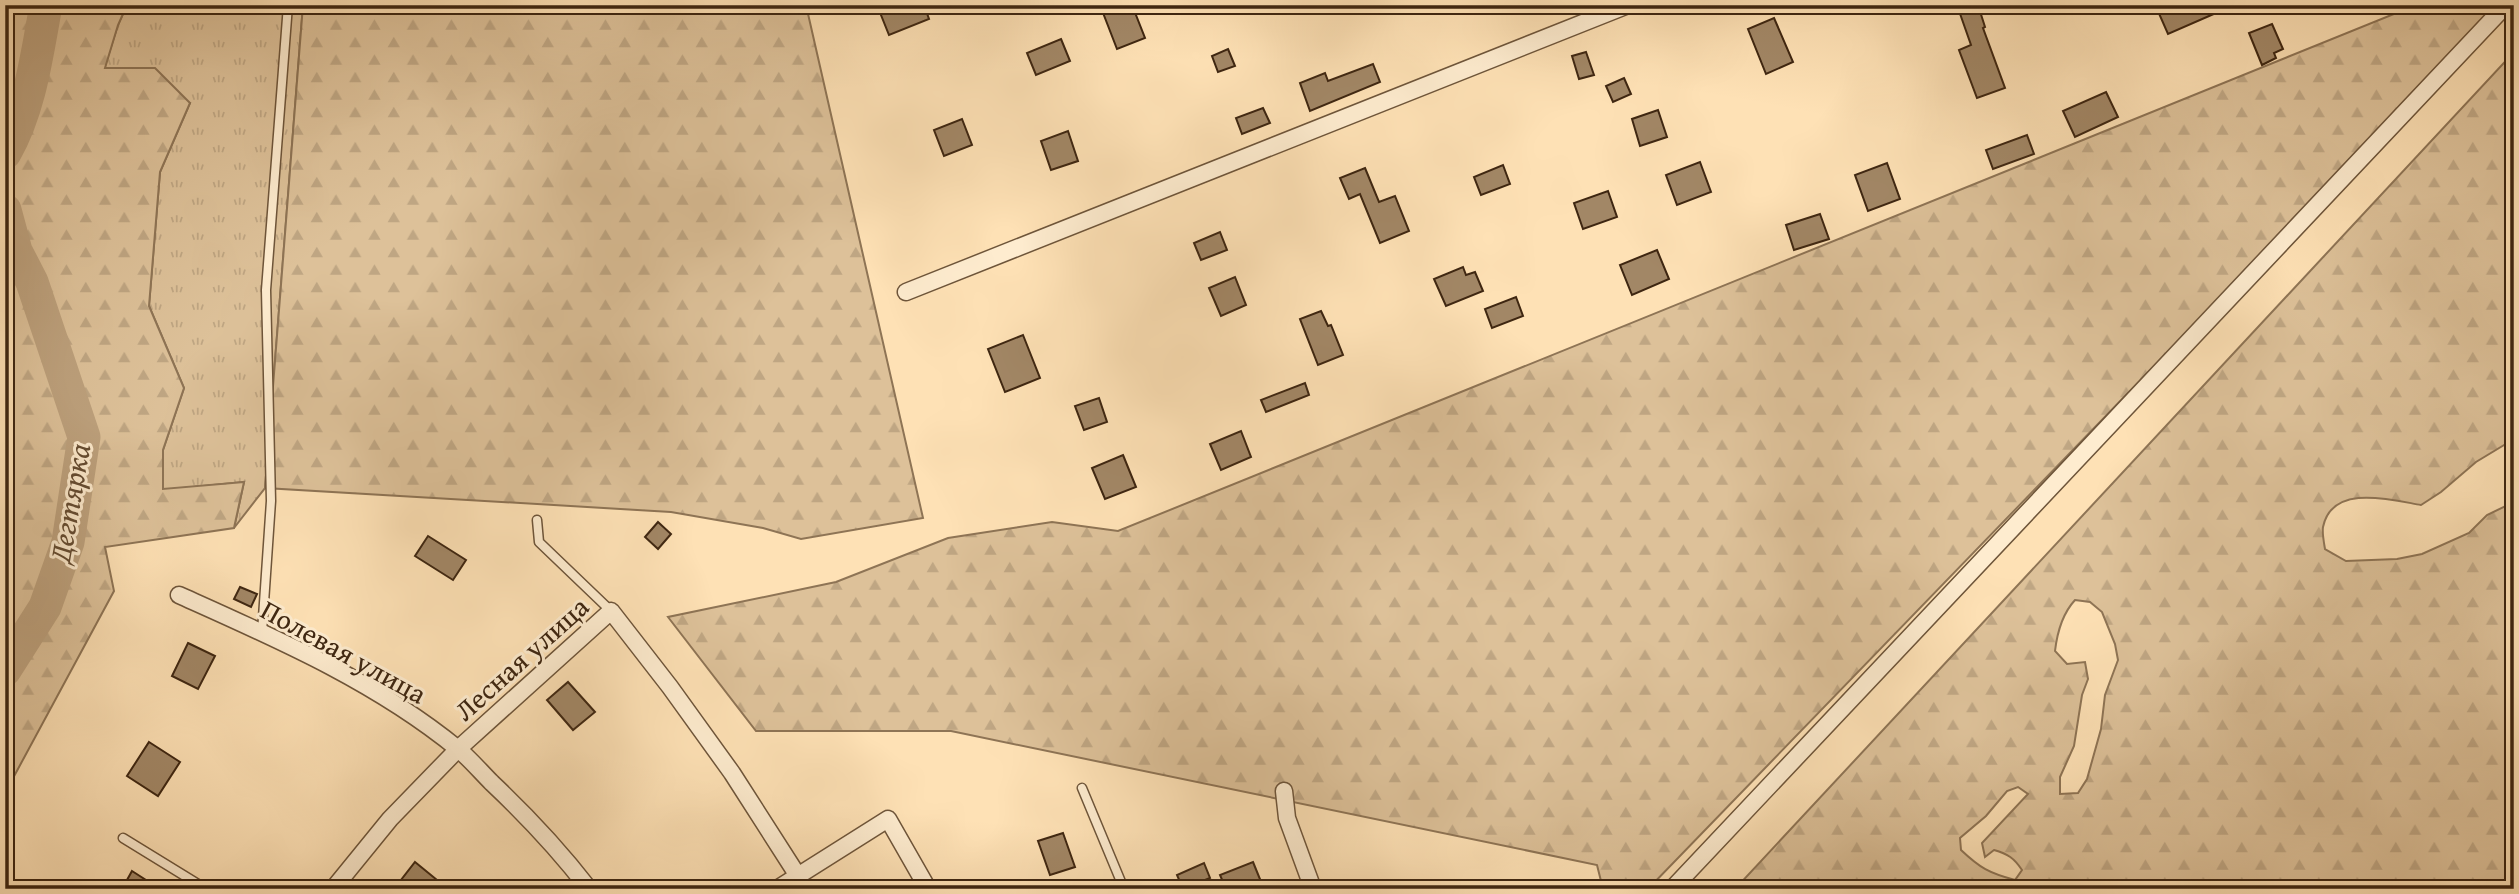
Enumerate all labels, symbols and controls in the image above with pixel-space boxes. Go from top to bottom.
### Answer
water label: Дегтярка [37,440,101,568]
street label: Лесная улица [445,586,598,730]
street label: Полевая улица [254,589,435,714]

